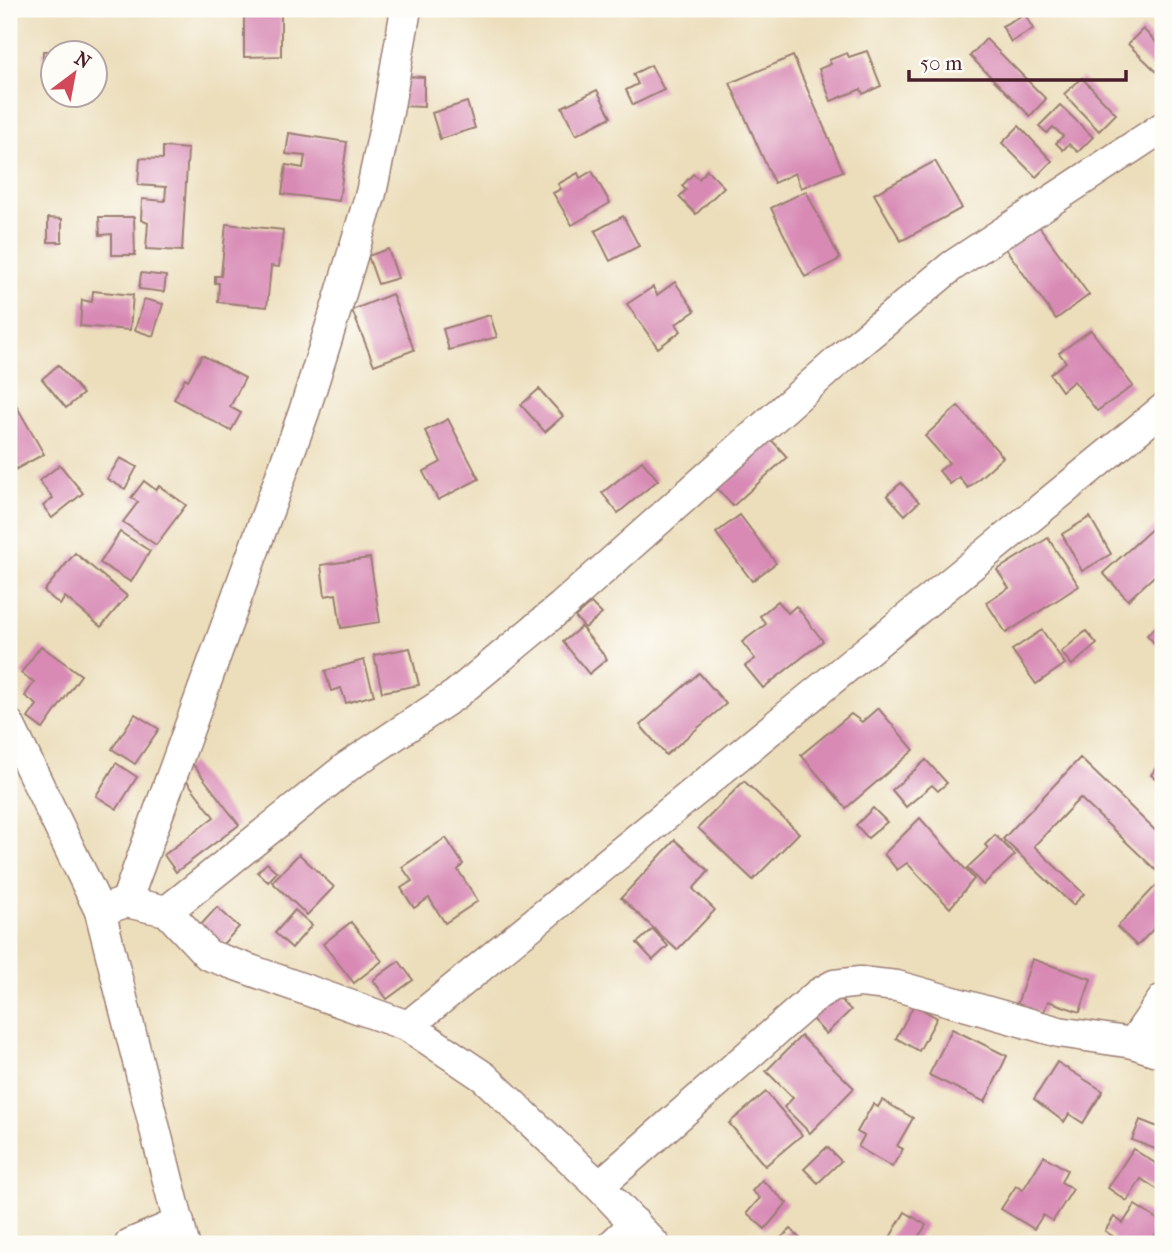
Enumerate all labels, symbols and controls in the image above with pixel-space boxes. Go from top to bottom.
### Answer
north arrow [38,38,108,108]
scale bar [909,38,1126,82]
text: N [71,47,95,74]
text: 50 m [920,51,963,75]

